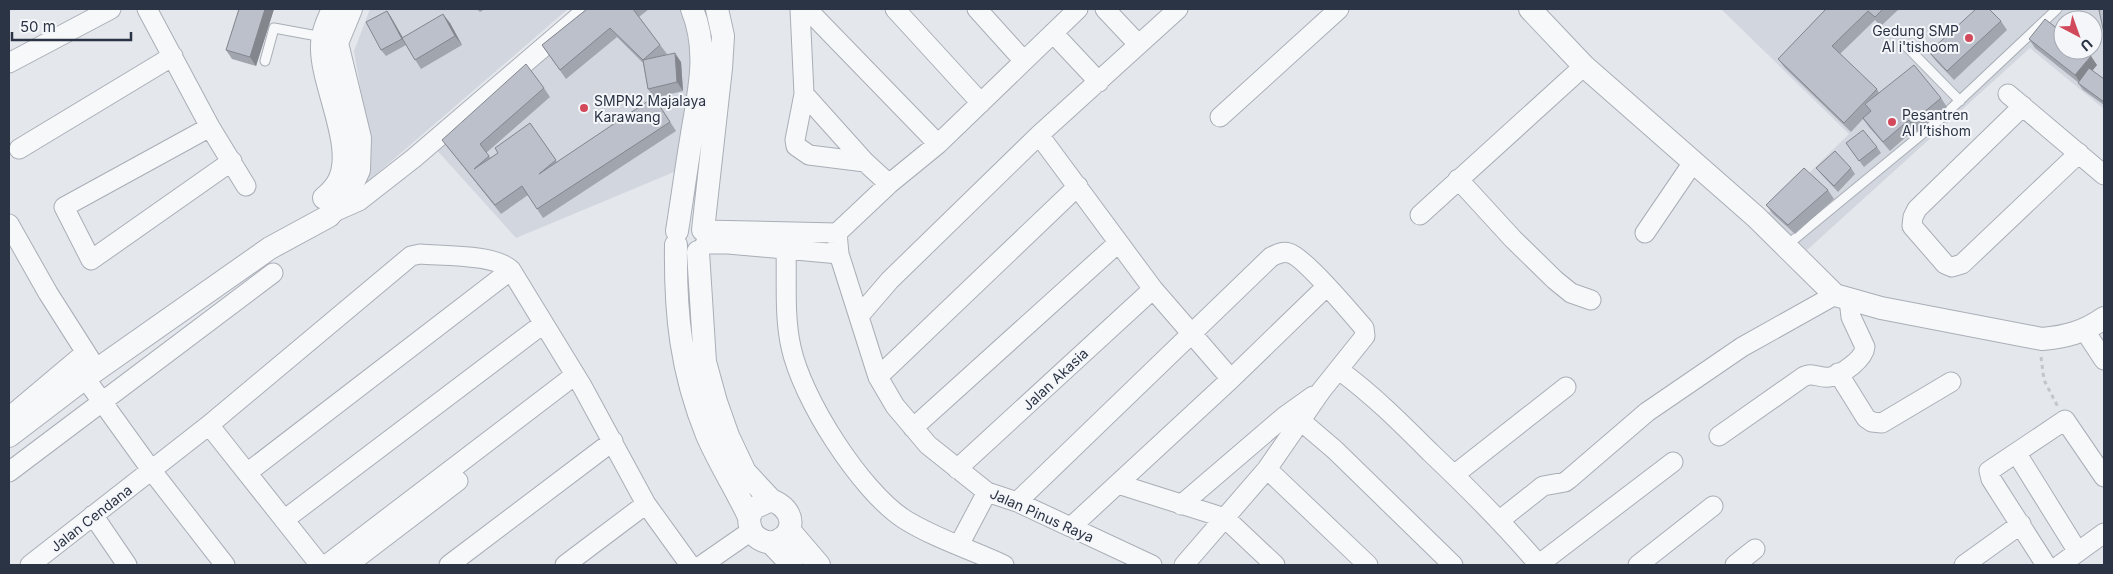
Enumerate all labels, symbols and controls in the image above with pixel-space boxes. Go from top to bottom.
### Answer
scale bar [12,10,131,42]
north arrow [2053,10,2103,60]
text: 50 m [20,17,56,36]
place label: Gedung SMP Al i'tishoom [1872,22,1959,55]
marker: Gedung SMP Al i'tishoom [1963,32,1975,44]
text: U [2077,35,2096,55]
place label: SMPN2 Majalaya Karawang [594,92,706,125]
marker: SMPN2 Majalaya Karawang [578,102,590,114]
place label: Pesantren Al I’tishom [1902,106,1971,139]
marker: Pesantren Al I’tishom [1886,116,1898,128]
street label: Jalan Akasia [1019,344,1091,414]
street label: Jalan Cendana [47,481,135,555]
street label: Jalan Pinus Raya [987,485,1097,545]

